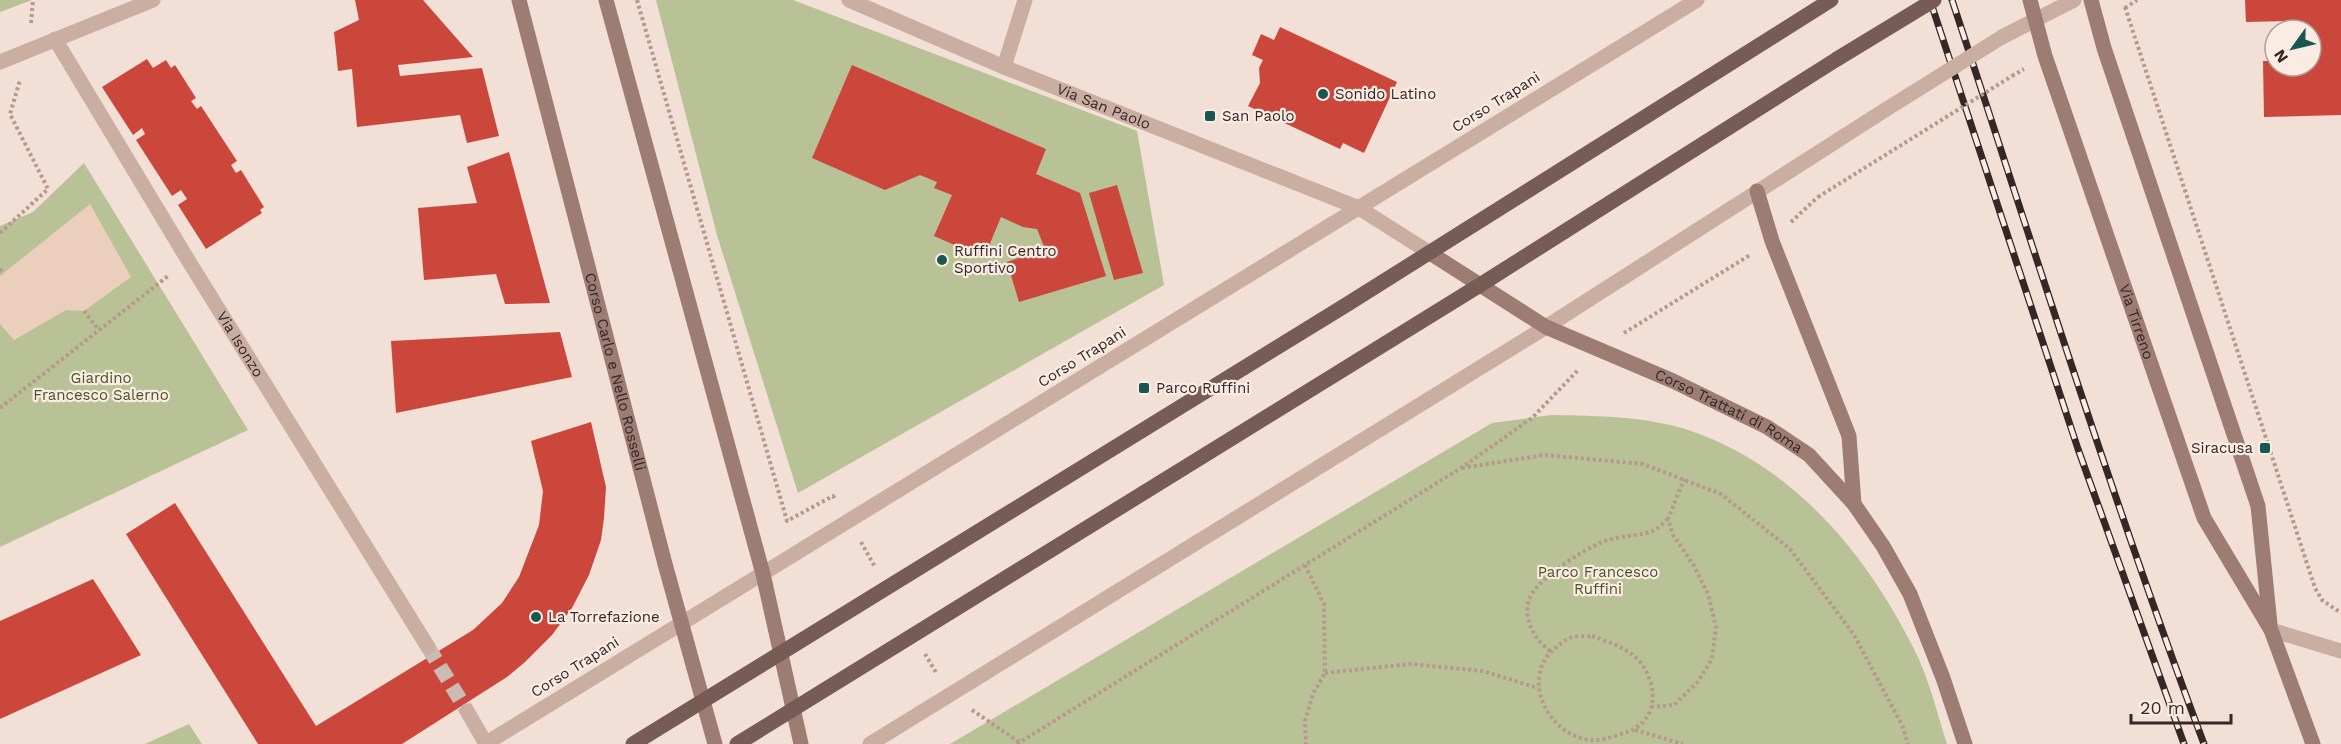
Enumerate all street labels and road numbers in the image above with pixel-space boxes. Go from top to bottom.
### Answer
street label: Corso Trapani [1449,68,1543,136]
street label: Via San Paolo [1054,80,1153,133]
street label: Corso Carlo e Nello Rosselli [581,271,649,473]
street label: Via Tirreno [2115,282,2158,362]
street label: Via Isonzo [213,308,267,381]
street label: Corso Trapani [1035,323,1129,391]
street label: Corso Trattati di Roma [1652,365,1806,457]
street label: Corso Trapani [528,633,622,701]

